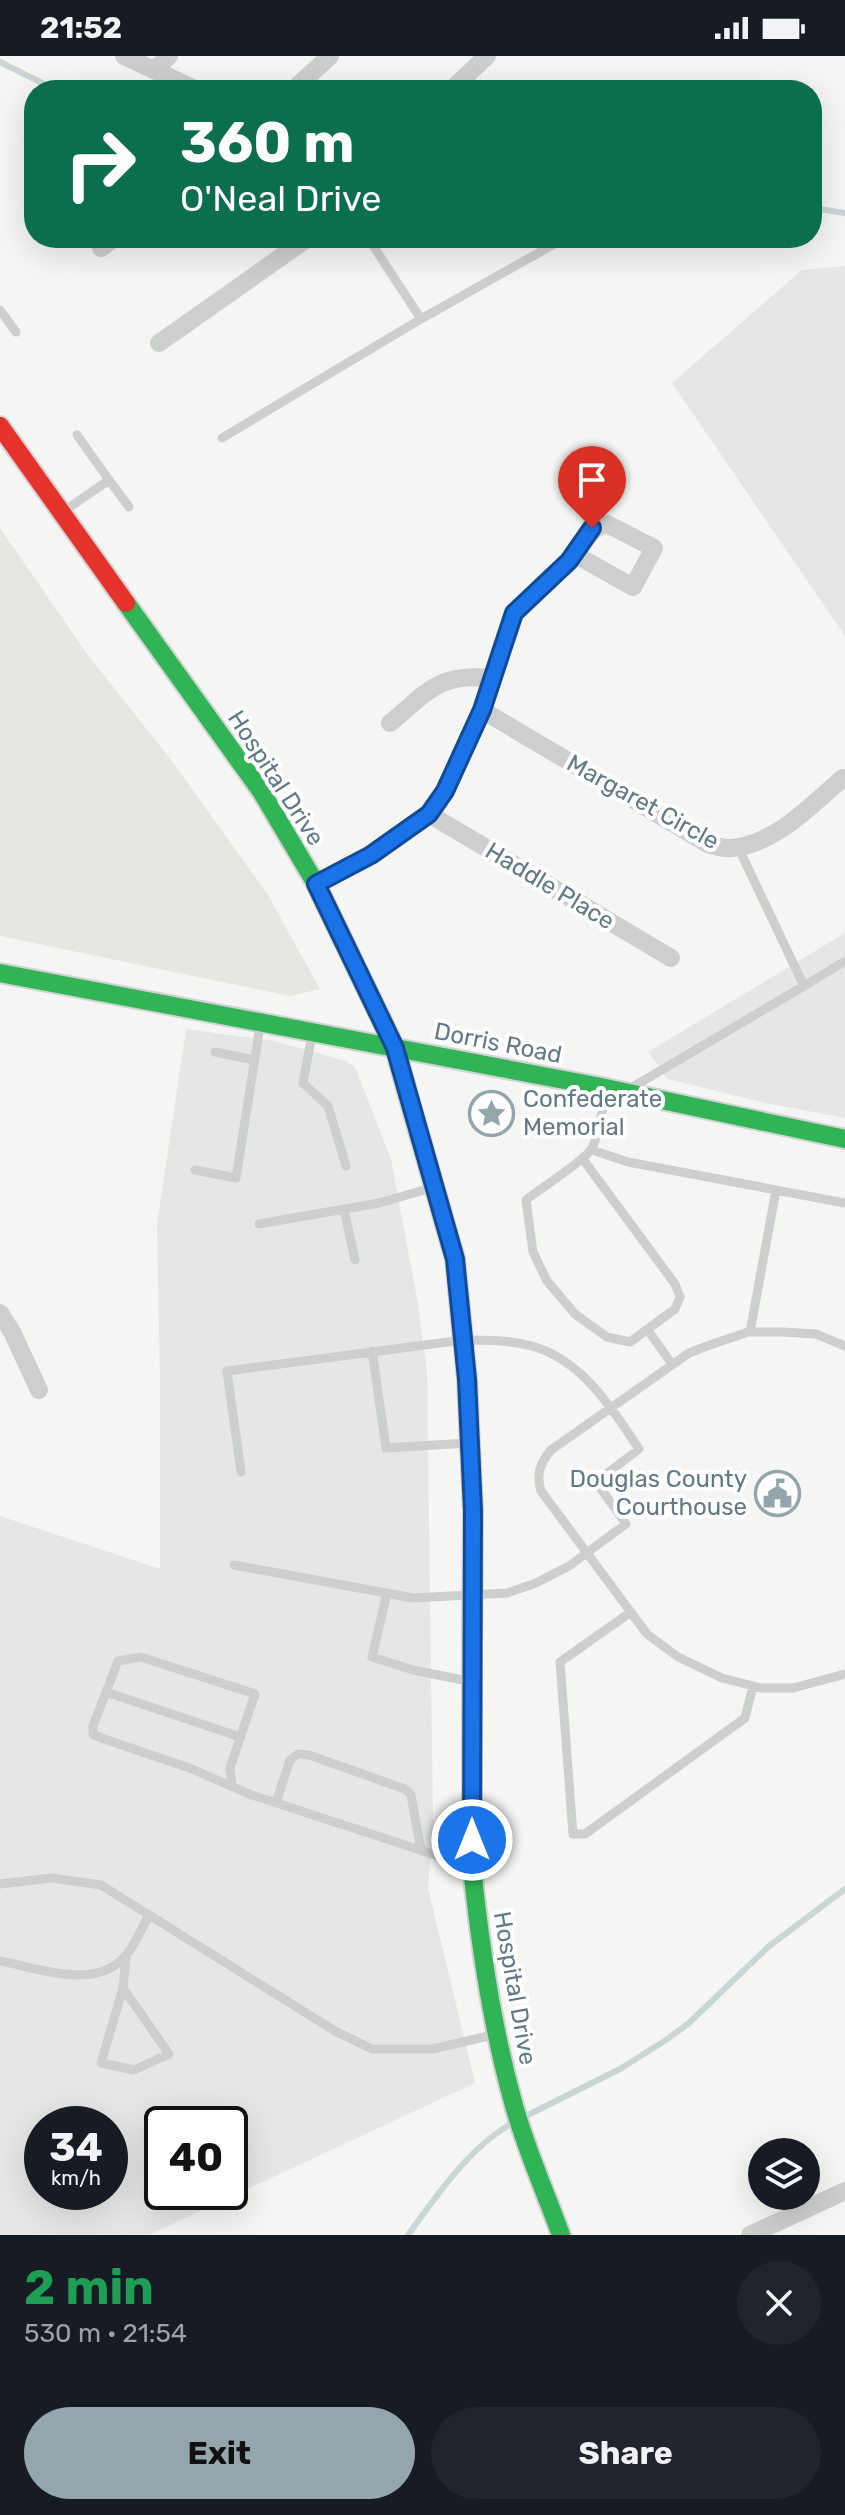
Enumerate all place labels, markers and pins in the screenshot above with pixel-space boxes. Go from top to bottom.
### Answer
pin [558,446,626,528]
place label: Confederate Memorial [523,1085,662,1141]
place icon: Confederate Memorial [468,1089,516,1137]
place label: Douglas County Courthouse [570,1465,747,1521]
public building icon: Douglas County Courthouse [754,1469,802,1517]

